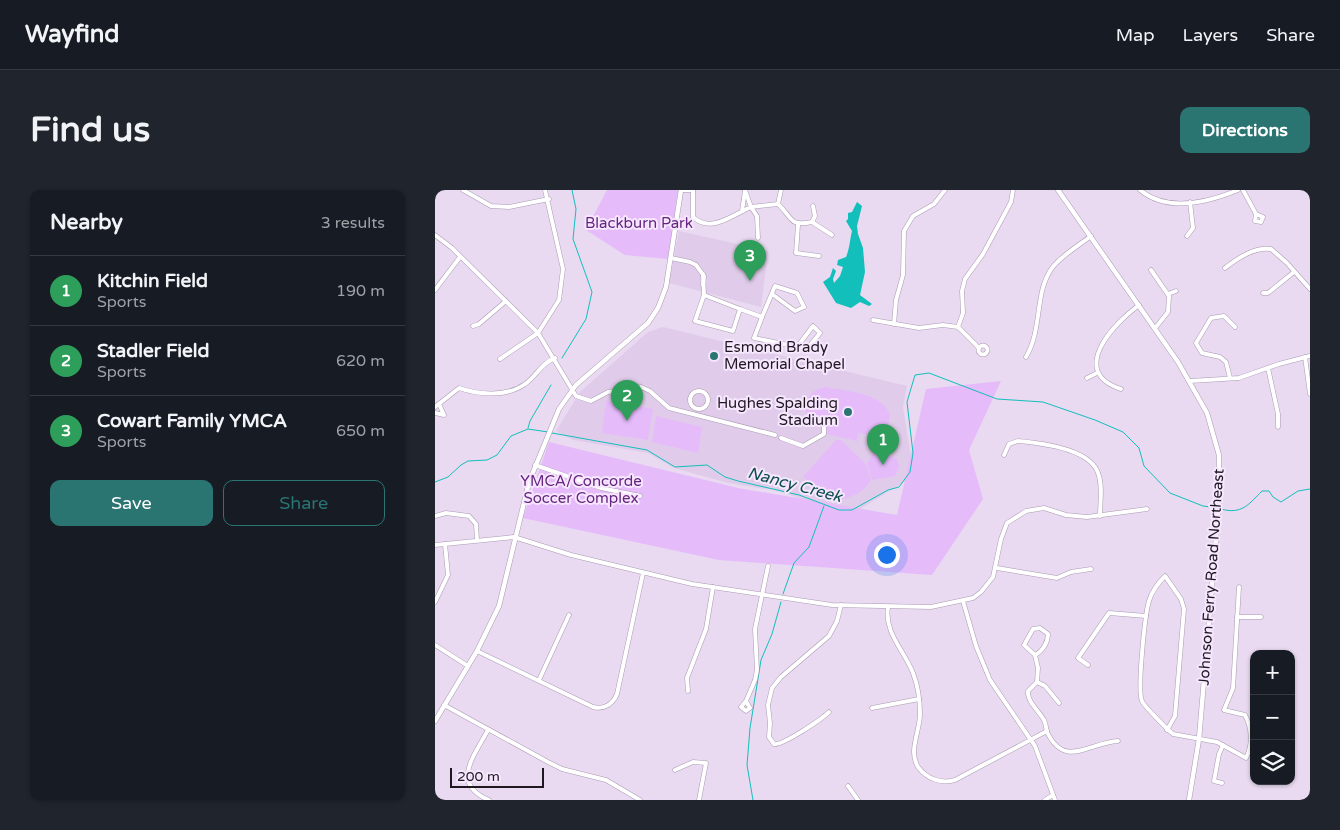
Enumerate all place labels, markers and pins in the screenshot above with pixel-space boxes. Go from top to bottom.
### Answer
pin: 3 [734,240,766,281]
place label: Esmond Brady Memorial Chapel [724,338,845,373]
marker: Esmond Brady Memorial Chapel [708,350,720,362]
pin: 2 [611,380,643,421]
place label: Hughes Spalding Stadium [717,394,838,429]
marker: Hughes Spalding Stadium [842,406,854,418]
pin: 1 [867,424,899,465]

